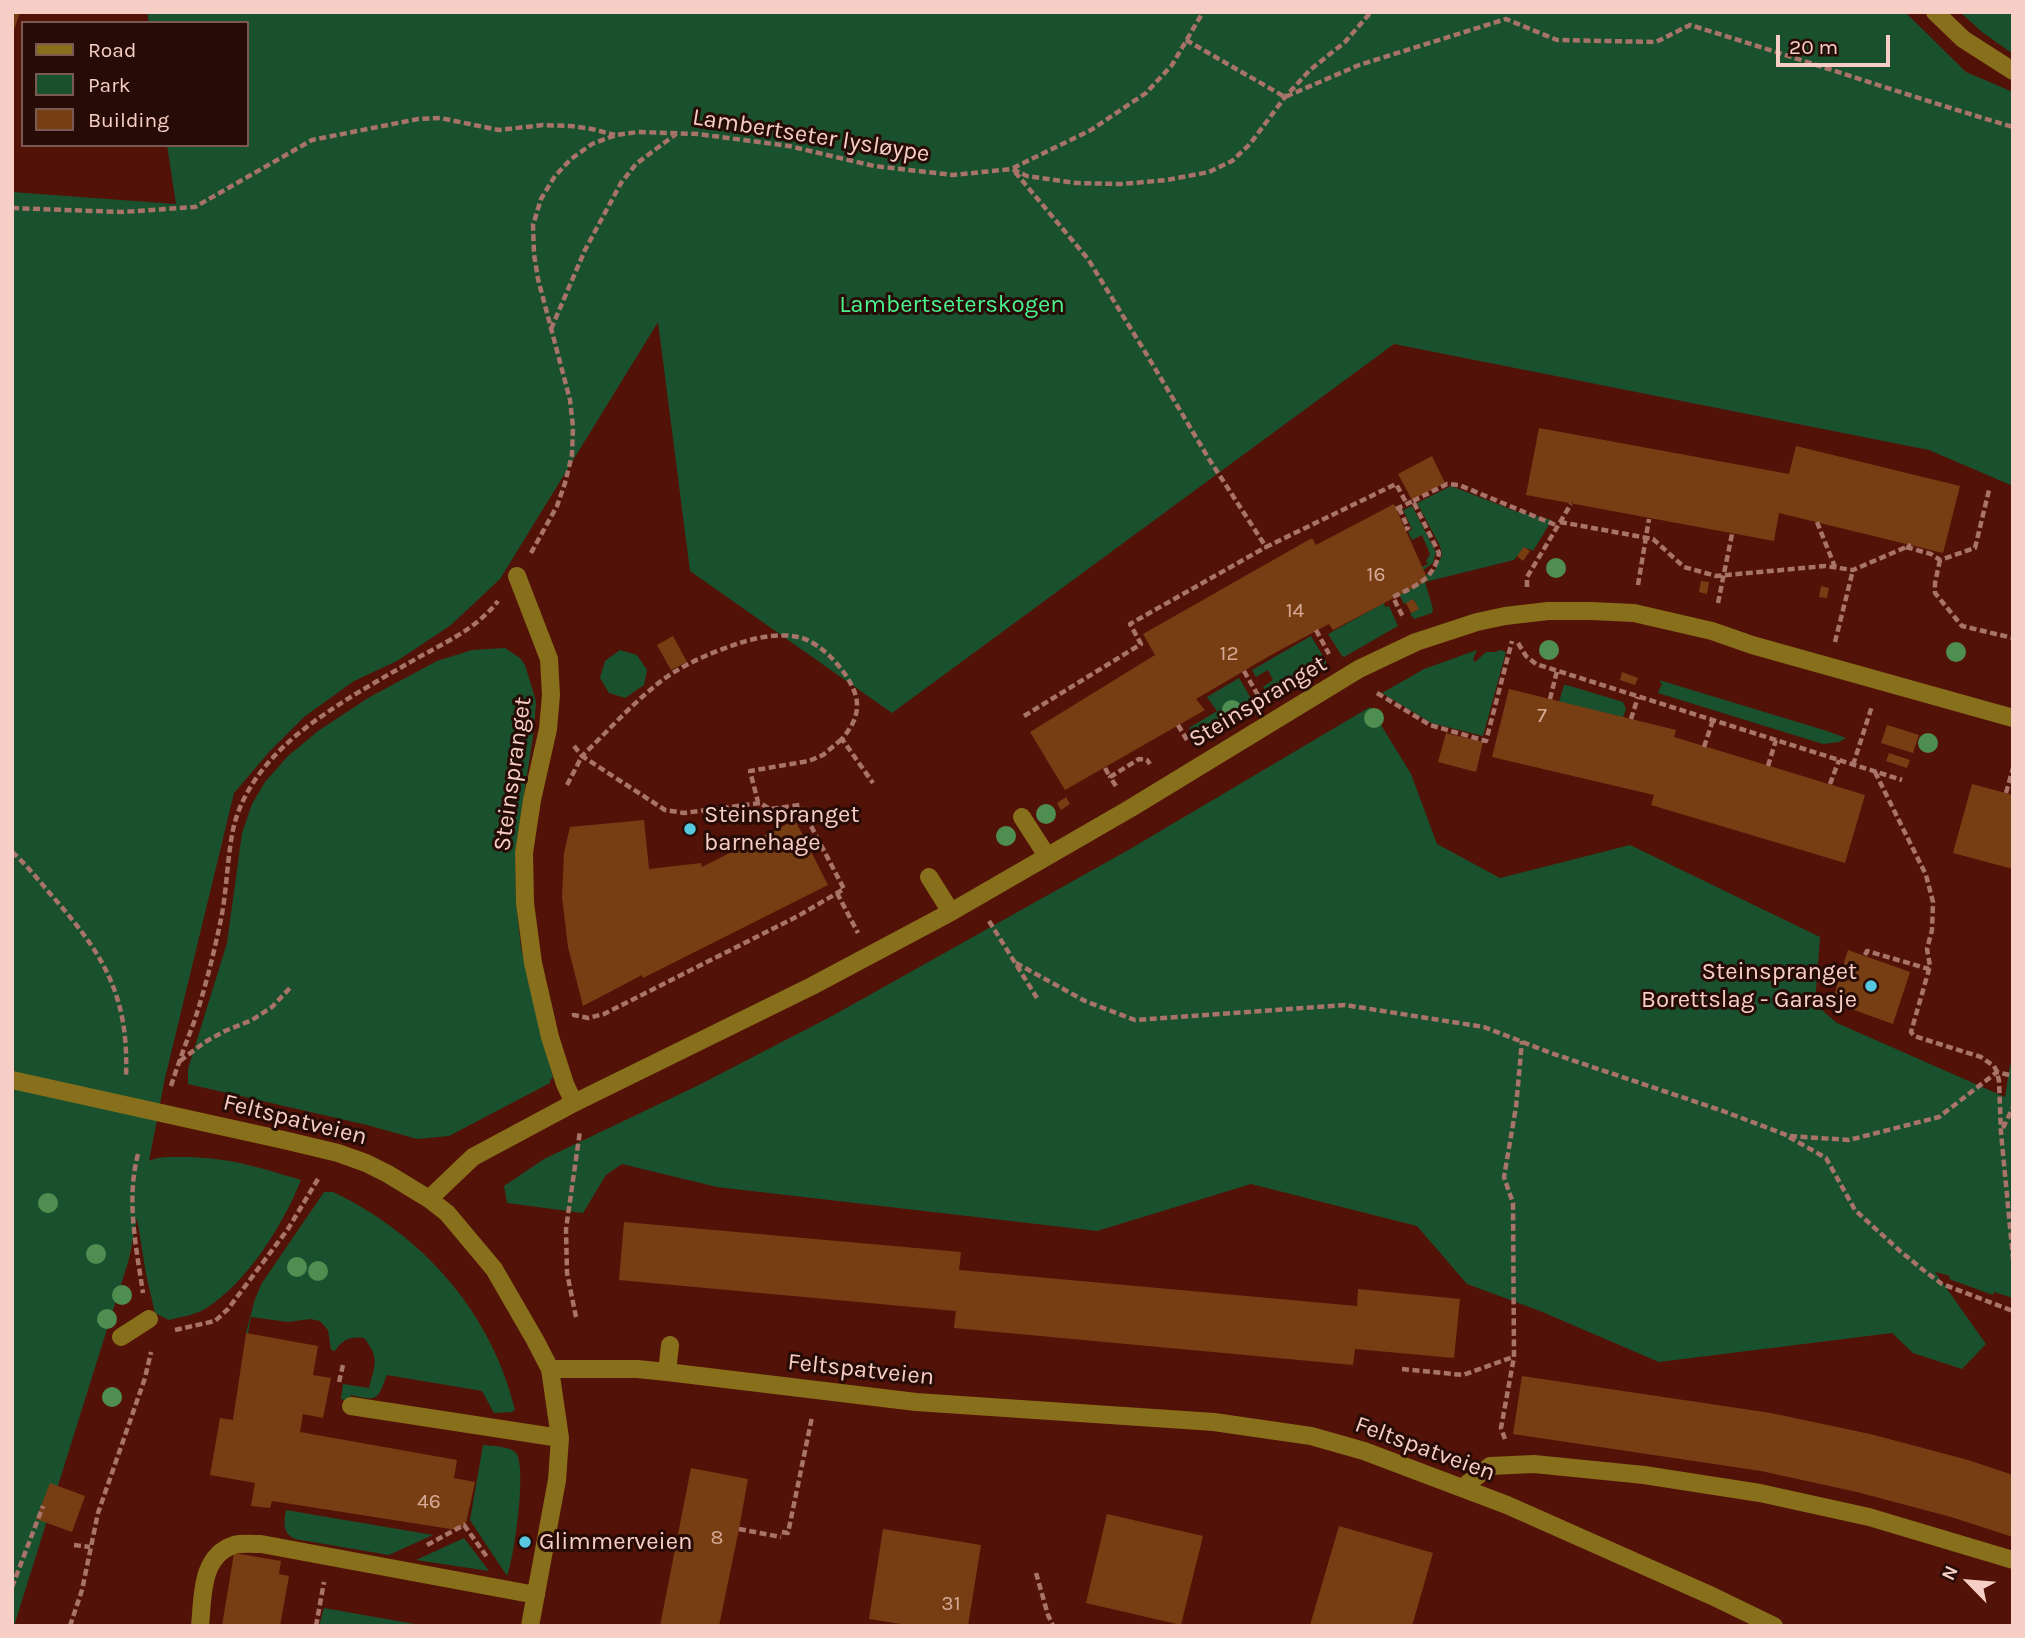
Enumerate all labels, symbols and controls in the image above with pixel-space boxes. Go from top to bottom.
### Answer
legend [21,21,248,147]
scale bar [1780,21,1894,65]
text: 20 m [1789,35,1838,59]
text: Road [88,38,136,62]
text: Park [88,73,131,97]
street label: Lambertseter lysløype [690,103,932,169]
text: Building [88,108,169,132]
park label: Lambertseterskogen [839,291,1065,319]
house number: 16 [1367,562,1385,588]
house number: 14 [1286,598,1304,624]
house number: 12 [1219,641,1239,667]
street label: Steinspranget [1184,650,1332,754]
street label: Steinspranget [488,695,538,853]
house number: 7 [1537,703,1547,729]
place label: Steinspranget barnehage [704,801,859,857]
marker: Steinspranget barnehage [682,821,698,837]
place label: Steinspranget Borettslag - Garasje [1641,958,1857,1014]
marker: Steinspranget Borettslag - Garasje [1863,978,1879,994]
street label: Feltspatveien [220,1088,370,1152]
street label: Feltspatveien [786,1348,936,1392]
street label: Feltspatveien [1351,1410,1499,1488]
house number: 46 [417,1489,441,1515]
house number: 8 [711,1525,723,1551]
place label: Glimmerveien [539,1528,693,1556]
marker: Glimmerveien [517,1534,533,1550]
north arrow [1934,1547,2004,1617]
text: N [1937,1562,1963,1584]
house number: 31 [941,1591,961,1617]

